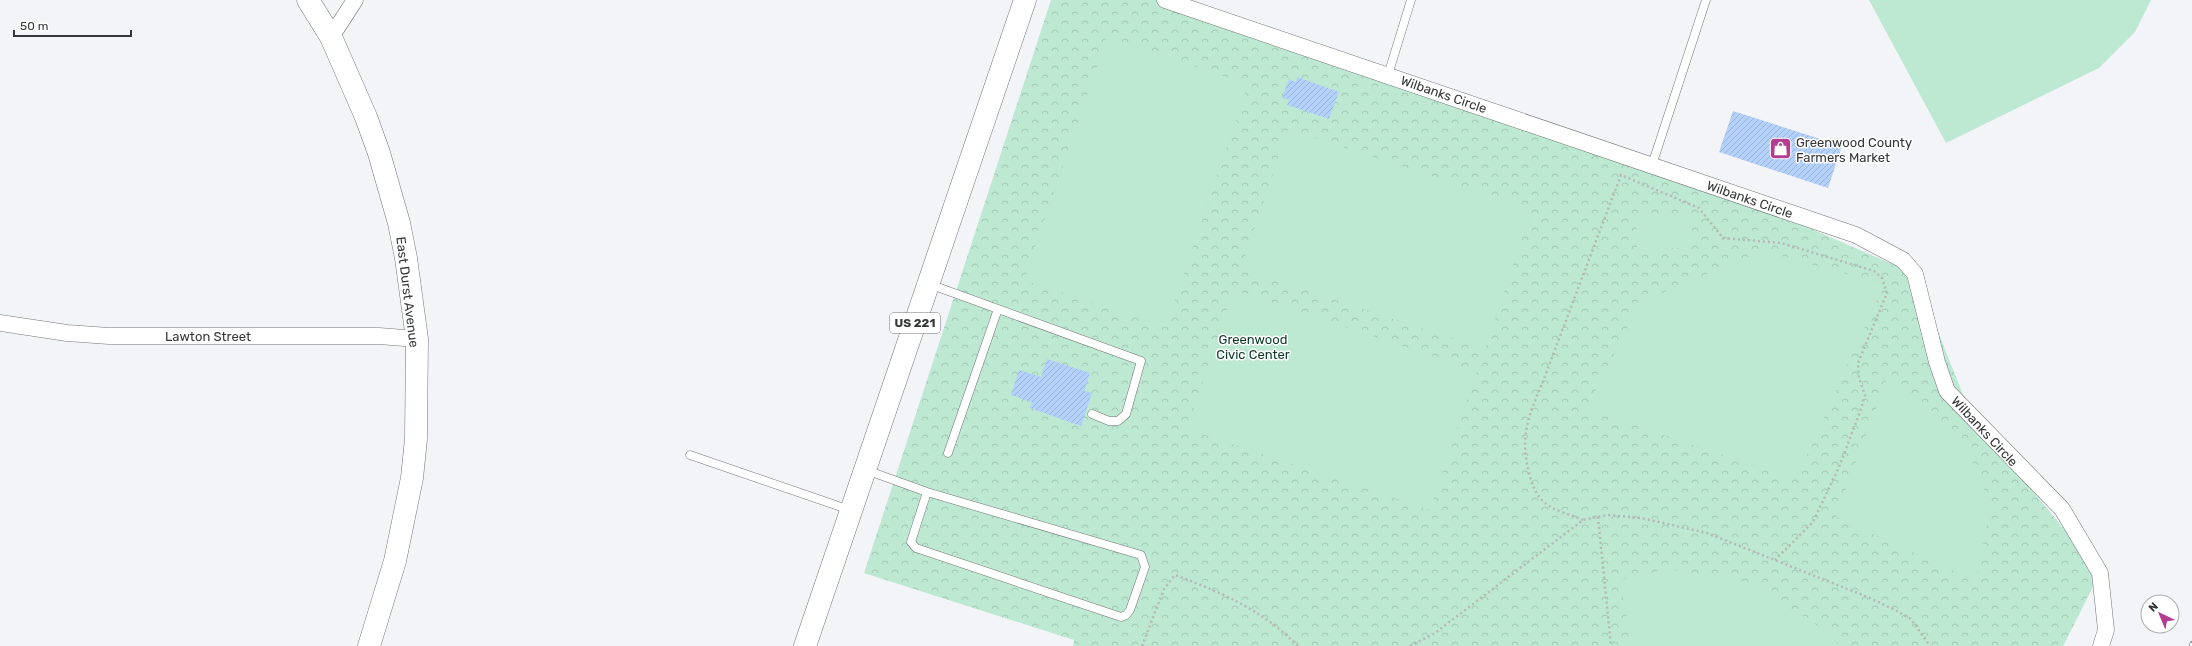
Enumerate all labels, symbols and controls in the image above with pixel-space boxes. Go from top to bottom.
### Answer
scale bar [14,12,131,38]
text: 50 m [20,19,48,33]
street label: Wilbanks Circle [1399,73,1489,116]
place label: Greenwood County Farmers Market [1796,135,1912,165]
shop icon: Greenwood County Farmers Market [1768,136,1794,162]
street label: Wilbanks Circle [1705,178,1795,221]
street label: East Durst Avenue [393,236,422,348]
road number: US 221 [890,313,940,333]
street label: Lawton Street [165,329,251,344]
park label: Greenwood Civic Center [1216,332,1290,362]
street label: Wilbanks Circle [1948,393,2021,469]
north arrow [2140,594,2180,634]
text: N [2146,600,2161,615]

